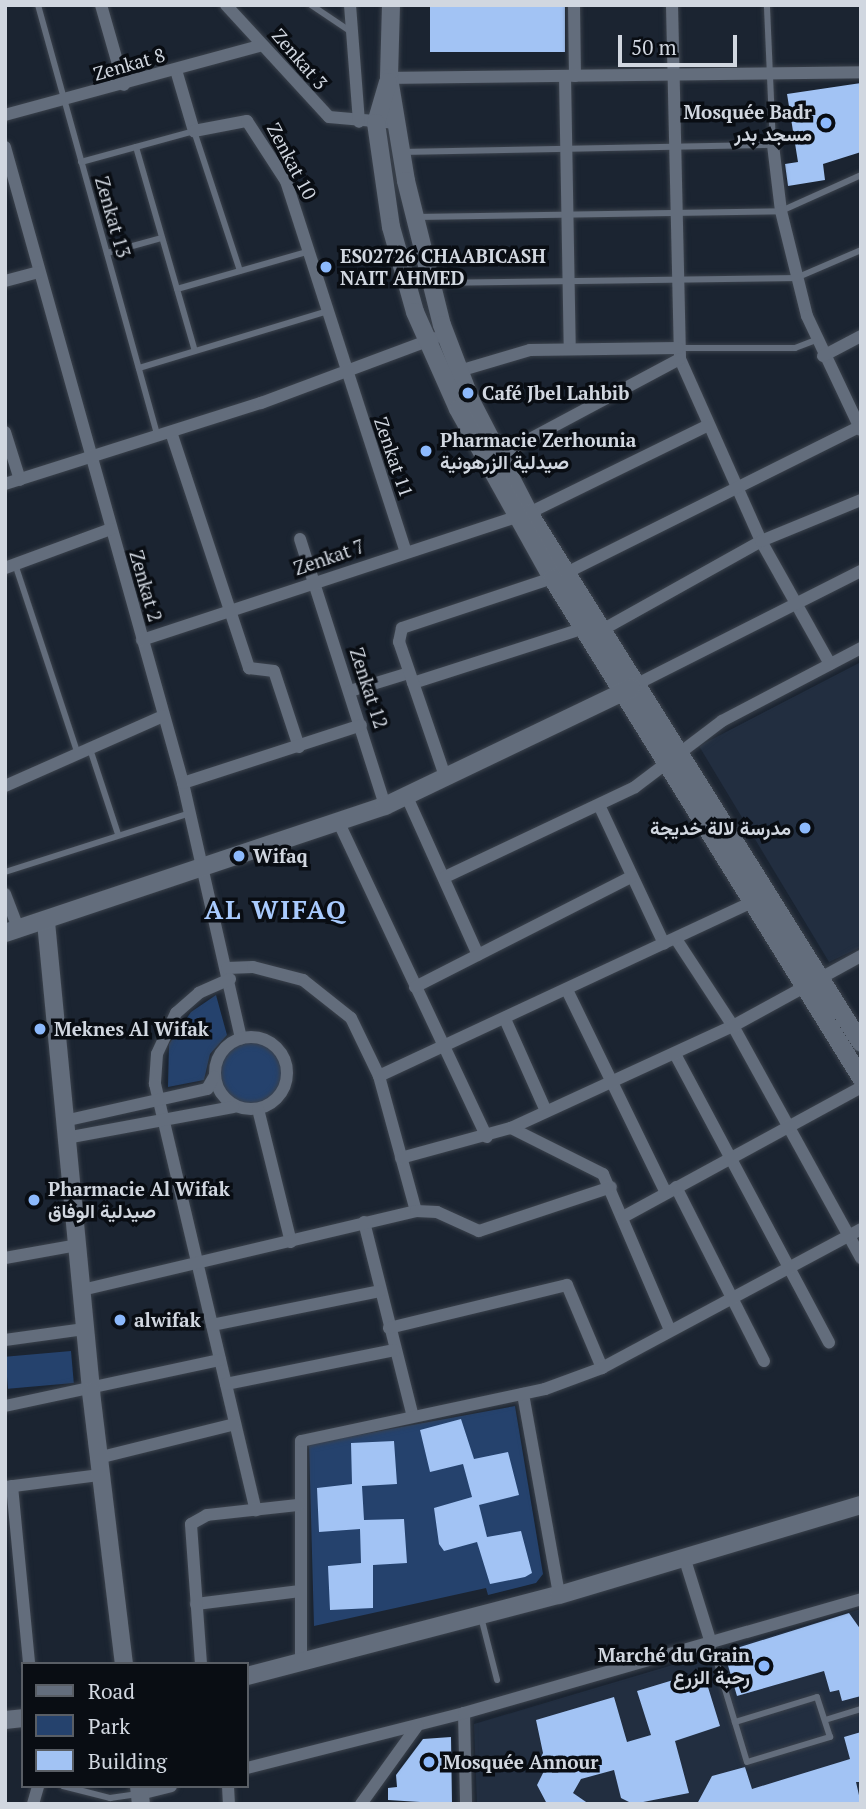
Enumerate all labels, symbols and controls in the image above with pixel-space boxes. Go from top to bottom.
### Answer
scale bar [621,21,740,65]
street label: Zenkat 3 [267,24,333,94]
text: 50 m [631,33,677,61]
street label: Zenkat 8 [91,43,167,85]
place label: Mosquée Badr مسجد بدر [683,101,812,145]
marker: Mosquée Badr مسجد بدر [818,115,834,131]
street label: Zenkat 10 [262,119,322,203]
street label: Zenkat 13 [91,174,135,260]
place label: ES02726 CHAABICASH NAIT AHMED [340,245,546,289]
marker: ES02726 CHAABICASH NAIT AHMED [318,259,334,275]
place label: Café Jbel Lahbib [482,382,629,404]
marker: Café Jbel Lahbib [460,385,476,401]
street label: Zenkat 11 [370,414,418,500]
place label: Pharmacie Zerhounia صيدلية الزرهونية [440,429,636,473]
marker: Pharmacie Zerhounia صيدلية الزرهونية [418,443,434,459]
street label: Zenkat 7 [291,534,367,580]
street label: Zenkat 2 [125,548,167,624]
street label: Zenkat 12 [345,645,393,731]
place label: مدرسة لالة خديجة [650,817,791,839]
marker: مدرسة لالة خديجة [797,820,813,836]
place label: Wifaq [253,845,308,867]
marker: Wifaq [231,848,247,864]
district label: AL WIFAQ [205,894,347,926]
place label: Meknes Al Wifak [54,1018,209,1040]
marker: Meknes Al Wifak [32,1021,48,1037]
place label: Pharmacie Al Wifak صيدلية الوفاق [48,1178,230,1222]
marker: Pharmacie Al Wifak صيدلية الوفاق [26,1192,42,1208]
place label: alwifak [134,1309,201,1331]
marker: alwifak [112,1312,128,1328]
place label: Marché du Grain رحبة الزرع [598,1644,750,1688]
marker: Marché du Grain رحبة الزرع [756,1658,772,1674]
legend [21,1662,248,1788]
text: Road [88,1677,135,1705]
text: Park [88,1712,130,1740]
text: Building [88,1747,167,1775]
place label: Mosquée Annour [443,1751,599,1773]
marker: Mosquée Annour [421,1754,437,1770]

